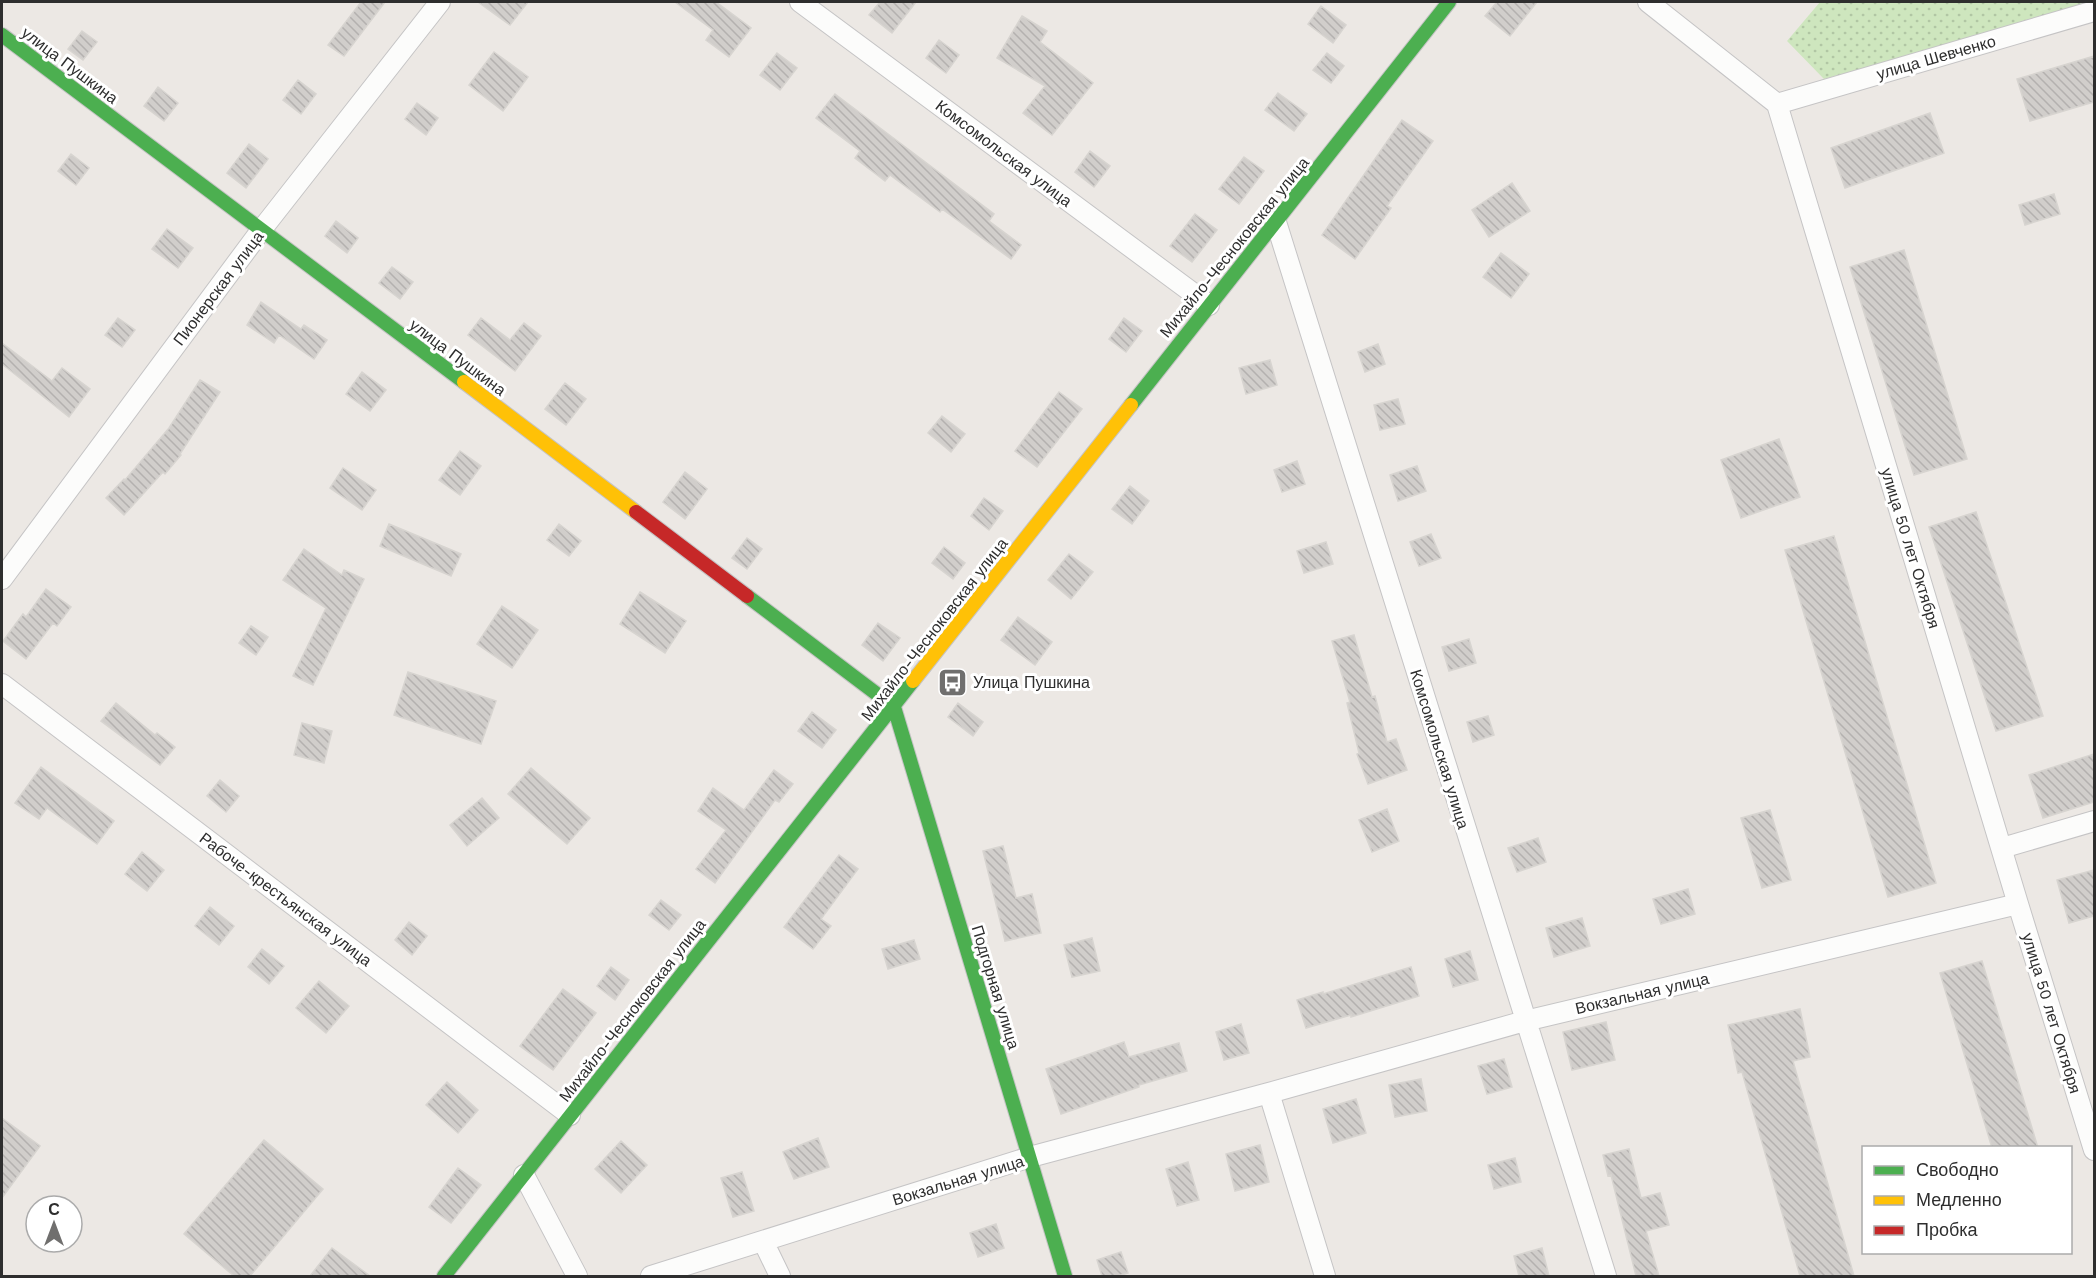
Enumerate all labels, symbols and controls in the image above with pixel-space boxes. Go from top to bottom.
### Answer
street label: улица Пушкина [18,23,122,108]
street label: улица Шевченко [1874,31,1998,84]
street label: Комсомольская улица [932,96,1076,211]
street label: Михайло-Чесноковская улица [1156,153,1313,341]
street label: Пионерская улица [169,227,268,349]
street label: улица Пушкина [406,315,510,400]
street label: улица 50 лет Октября [1877,466,1944,631]
street label: Михайло-Чесноковская улица [857,534,1012,724]
bus stop icon: Улица Пушкина [936,666,968,698]
street label: Комсомольская улица [1406,667,1473,831]
place label: Улица Пушкина [973,673,1090,692]
street label: Рабоче-крестьянская улица [196,828,376,970]
street label: Михайло-Чесноковская улица [555,915,710,1105]
street label: Подгорная улица [968,923,1023,1051]
street label: улица 50 лет Октября [2018,931,2085,1096]
street label: Вокзальная улица [1573,969,1711,1018]
legend [1862,1146,2072,1254]
street label: Вокзальная улица [890,1151,1026,1210]
text: Свободно [1916,1159,1999,1180]
text: Медленно [1916,1189,2002,1210]
north arrow [24,1194,84,1254]
text: С [48,1200,60,1219]
text: Пробка [1916,1219,1979,1240]

